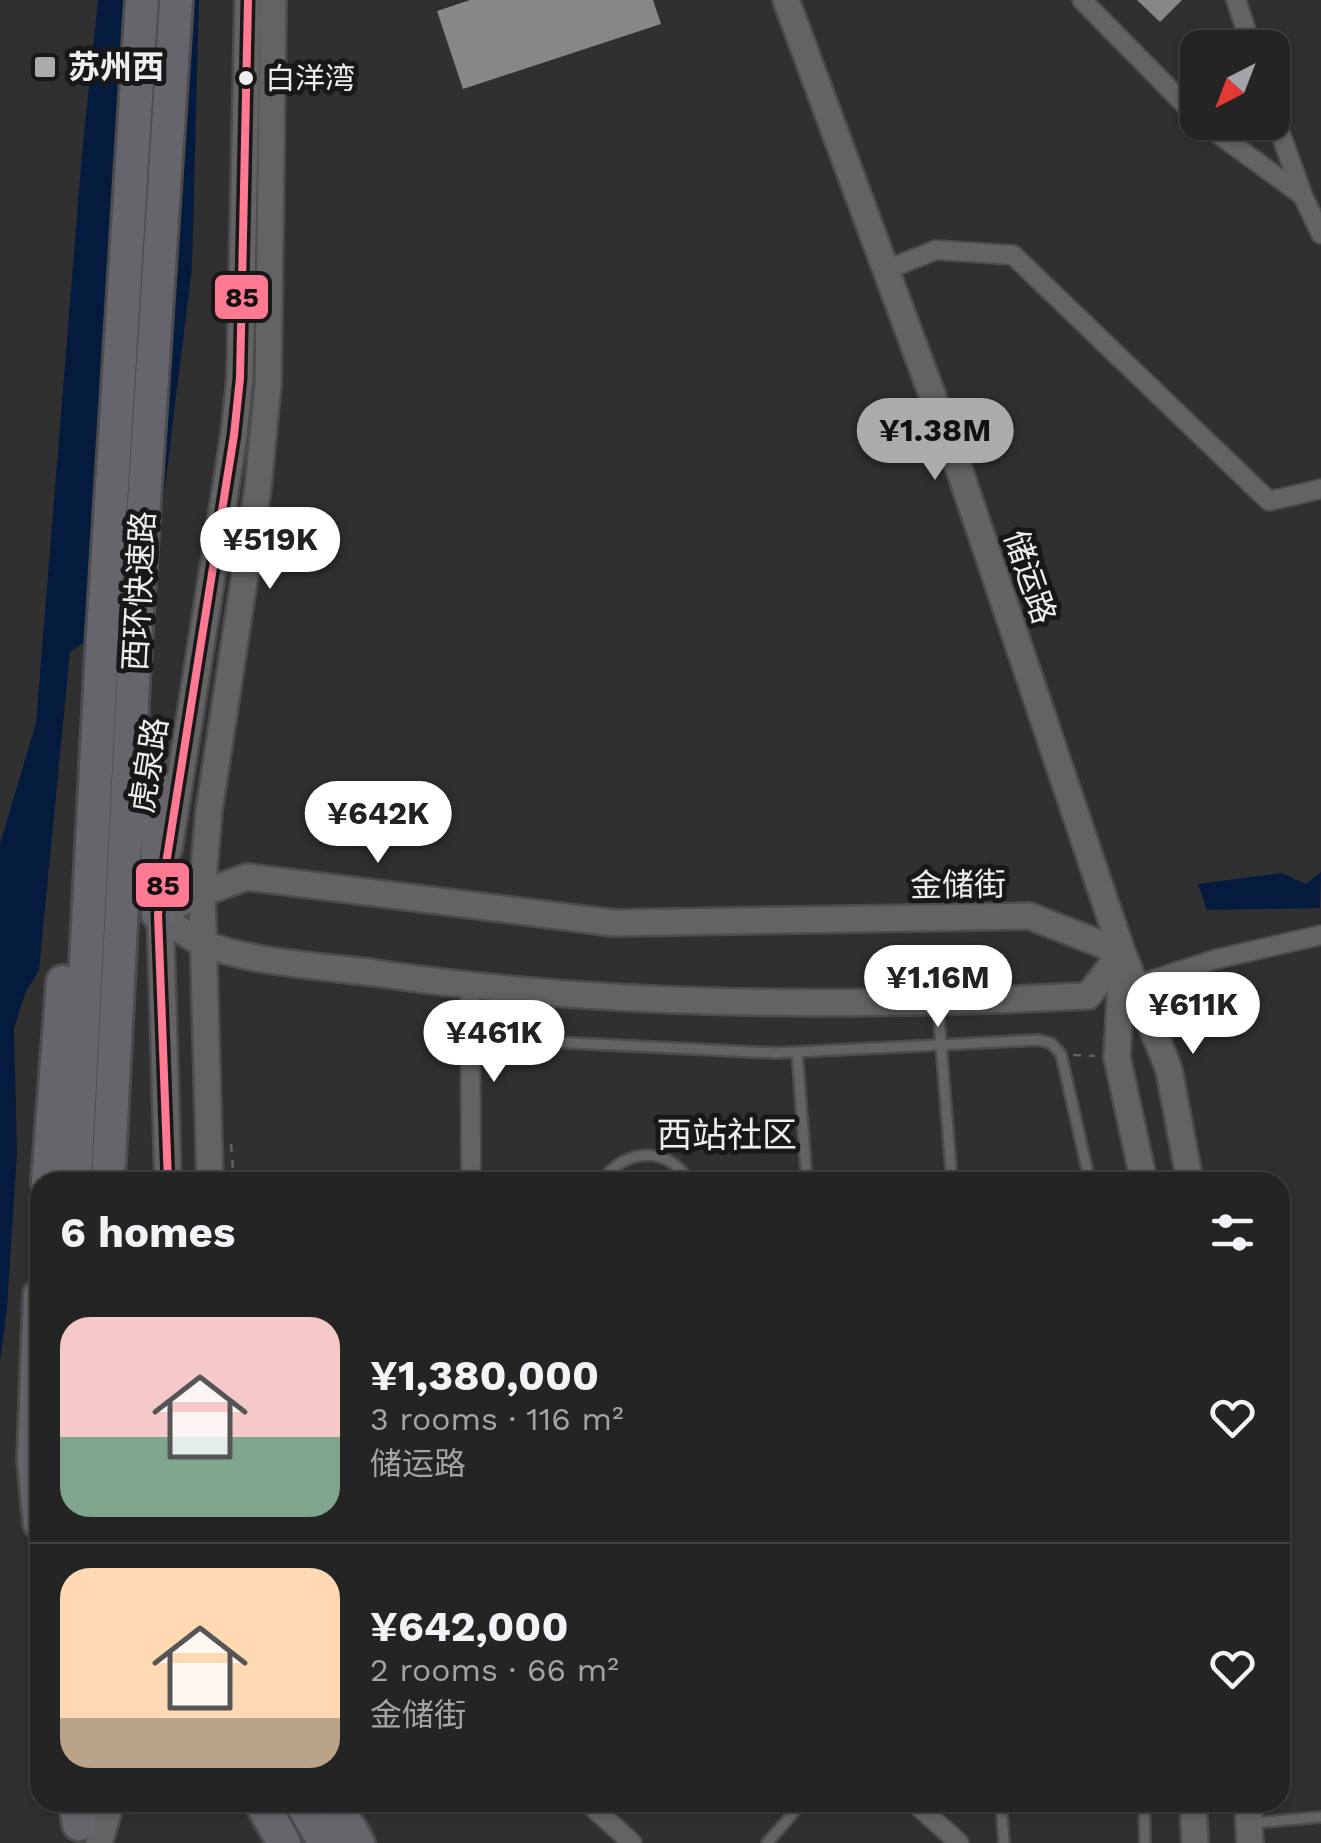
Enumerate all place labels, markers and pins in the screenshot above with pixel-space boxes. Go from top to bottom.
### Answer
place label: 苏州西 [68,48,164,86]
marker: 苏州西 [32,54,58,80]
place label: 白洋湾 [265,61,355,96]
marker: 白洋湾 [236,68,256,88]
pin: ¥1.38M [854,398,1016,483]
pin: ¥519K [200,507,340,592]
pin: ¥642K [308,781,448,866]
pin: ¥1.16M [857,945,1019,1030]
pin: ¥611K [1123,972,1263,1057]
pin: ¥461K [424,1000,564,1085]

